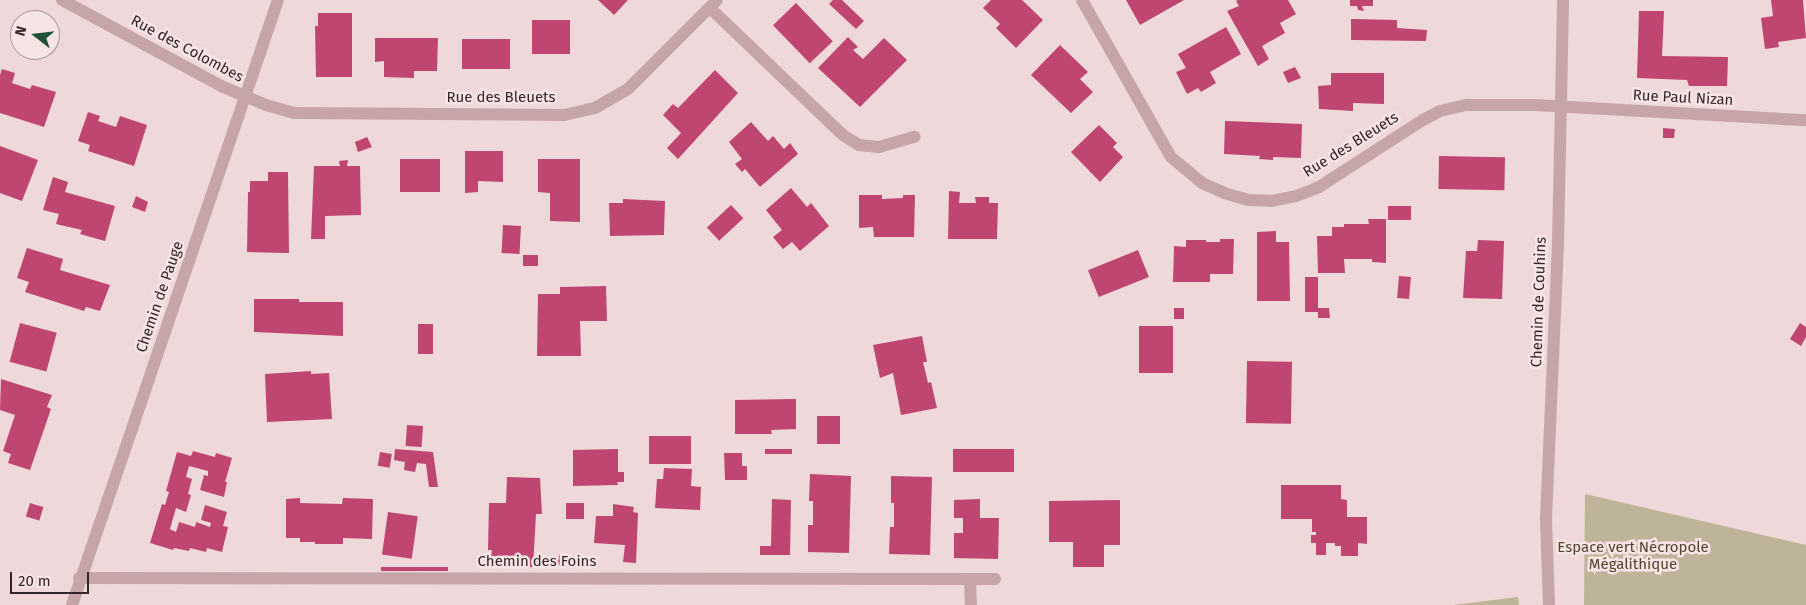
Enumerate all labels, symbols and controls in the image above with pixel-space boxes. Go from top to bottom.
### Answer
north arrow [10,10,60,60]
street label: Rue des Colombes [128,12,246,86]
text: N [12,24,31,38]
street label: Rue Paul Nizan [1632,86,1734,110]
street label: Rue des Bleuets [446,89,556,107]
street label: Rue des Bleuets [1300,108,1402,182]
street label: Chemin de Couhins [1528,236,1550,368]
street label: Chemin de Pauge [132,239,188,355]
park label: Espace vert Nécropole Mégalithique [1557,538,1709,573]
street label: Chemin des Foins [478,553,596,571]
scale bar [12,562,91,594]
text: 20 m [18,572,51,590]

